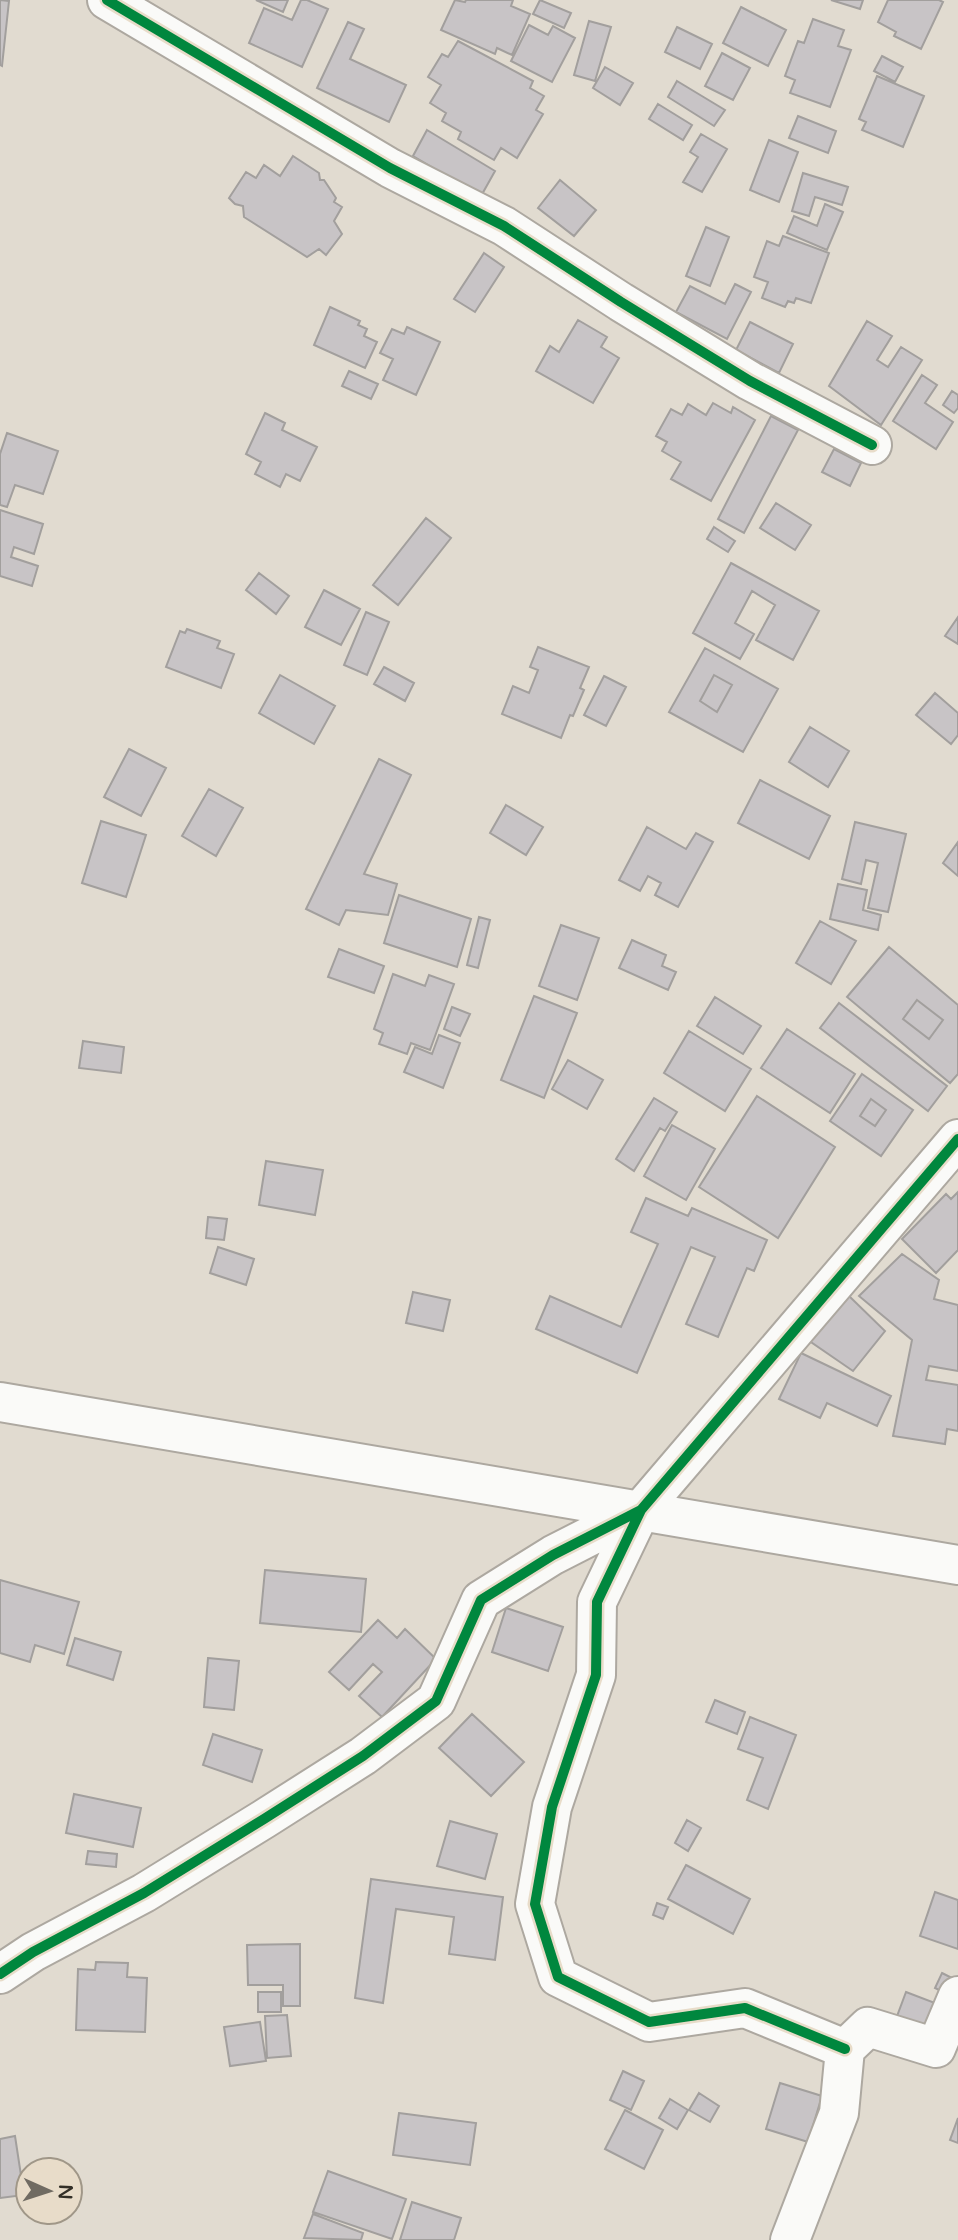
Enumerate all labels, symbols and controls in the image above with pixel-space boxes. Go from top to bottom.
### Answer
north arrow [14,2156,84,2226]
text: N [54,2184,76,2200]

